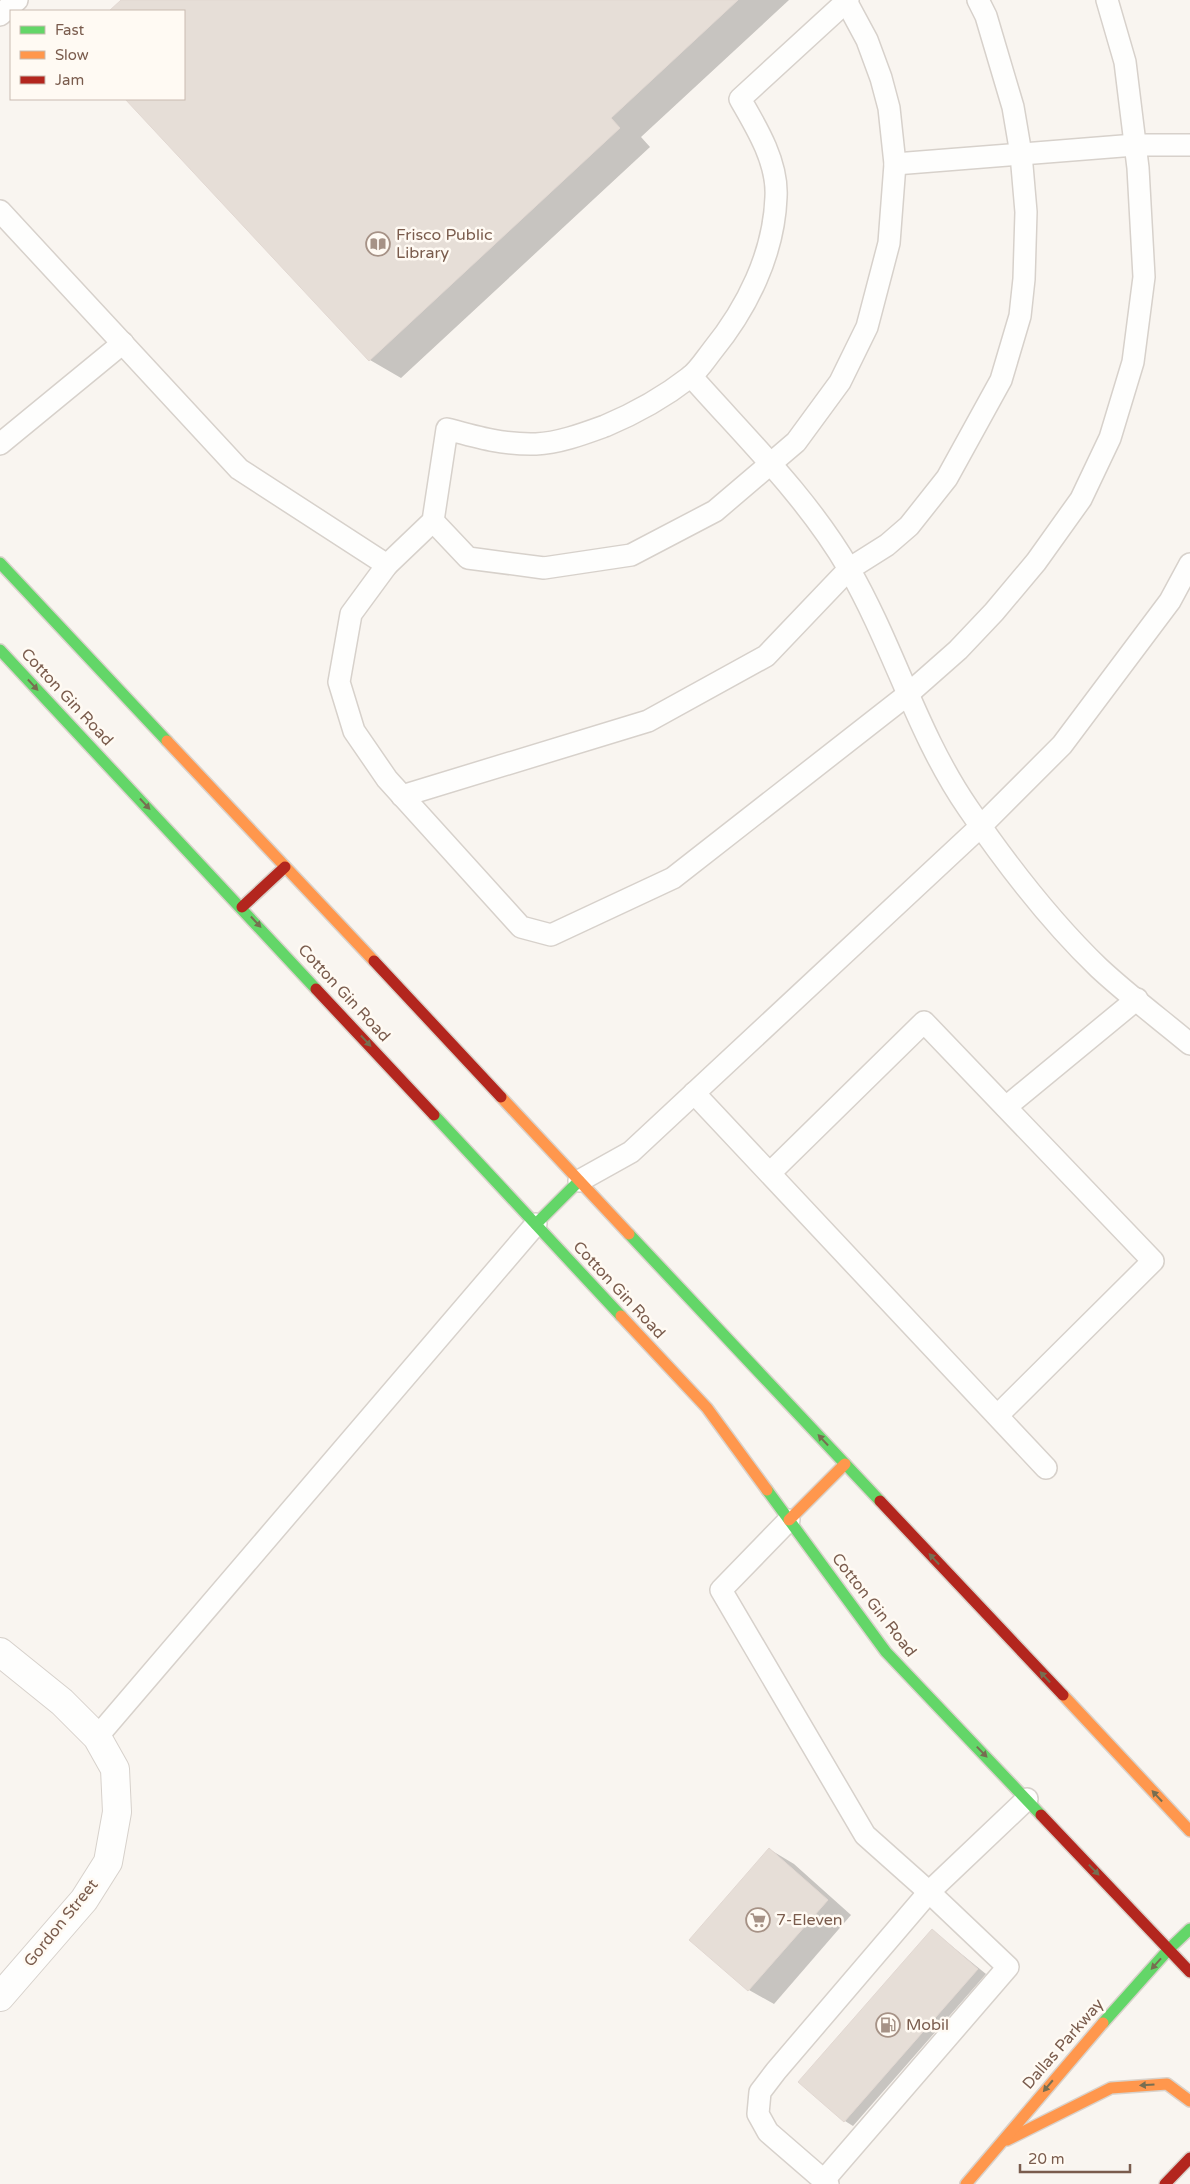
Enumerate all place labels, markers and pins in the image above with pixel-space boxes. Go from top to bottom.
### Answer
place label: Frisco Public Library [396,225,492,263]
library icon: Frisco Public Library [365,231,391,257]
supermarket icon: 7-Eleven [745,1907,771,1933]
place label: 7-Eleven [776,1910,843,1930]
fuel station icon: Mobil [875,2012,901,2038]
place label: Mobil [906,2015,949,2035]

